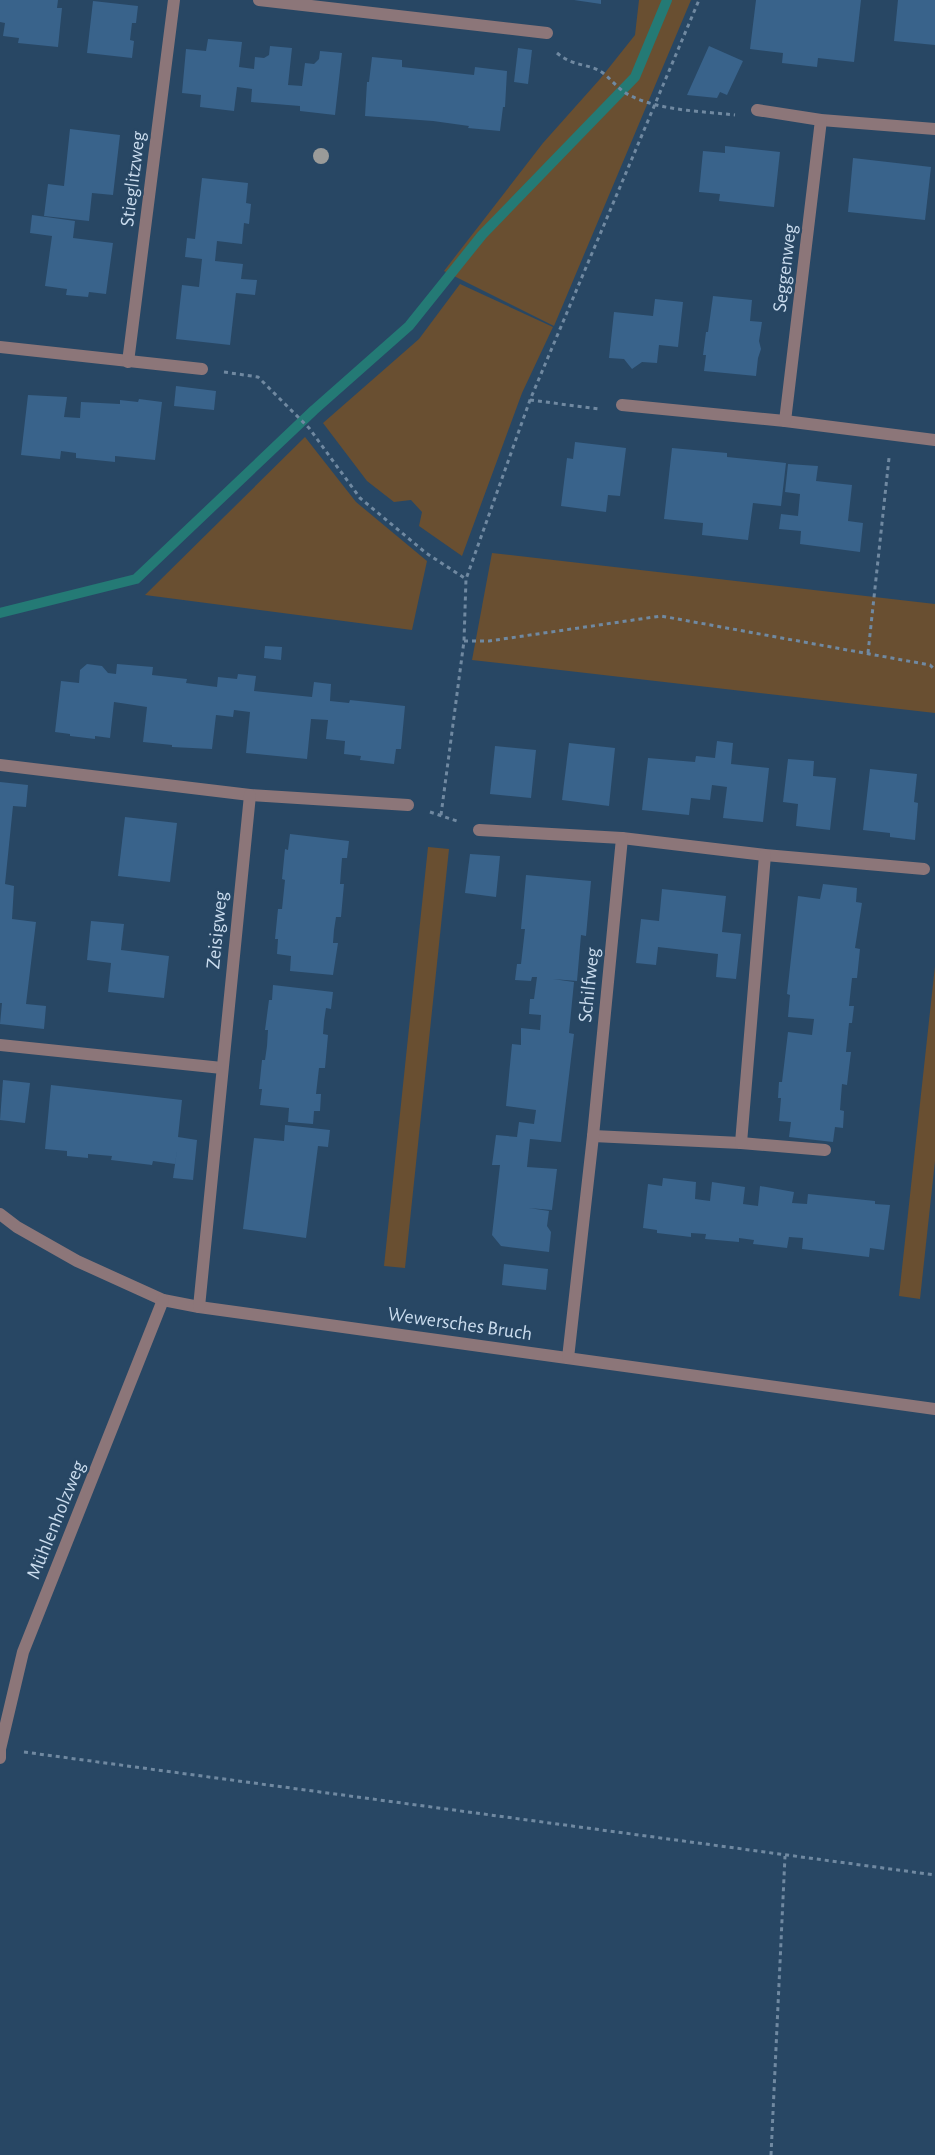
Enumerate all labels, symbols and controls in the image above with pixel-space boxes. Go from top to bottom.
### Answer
street label: Stieglitzweg [117,130,149,228]
street label: Seggenweg [770,223,800,313]
street label: Zeisigweg [203,890,231,970]
street label: Schilfweg [575,946,603,1023]
street label: Wewersches Bruch [386,1304,534,1344]
street label: Mühlenholzweg [23,1458,89,1582]

